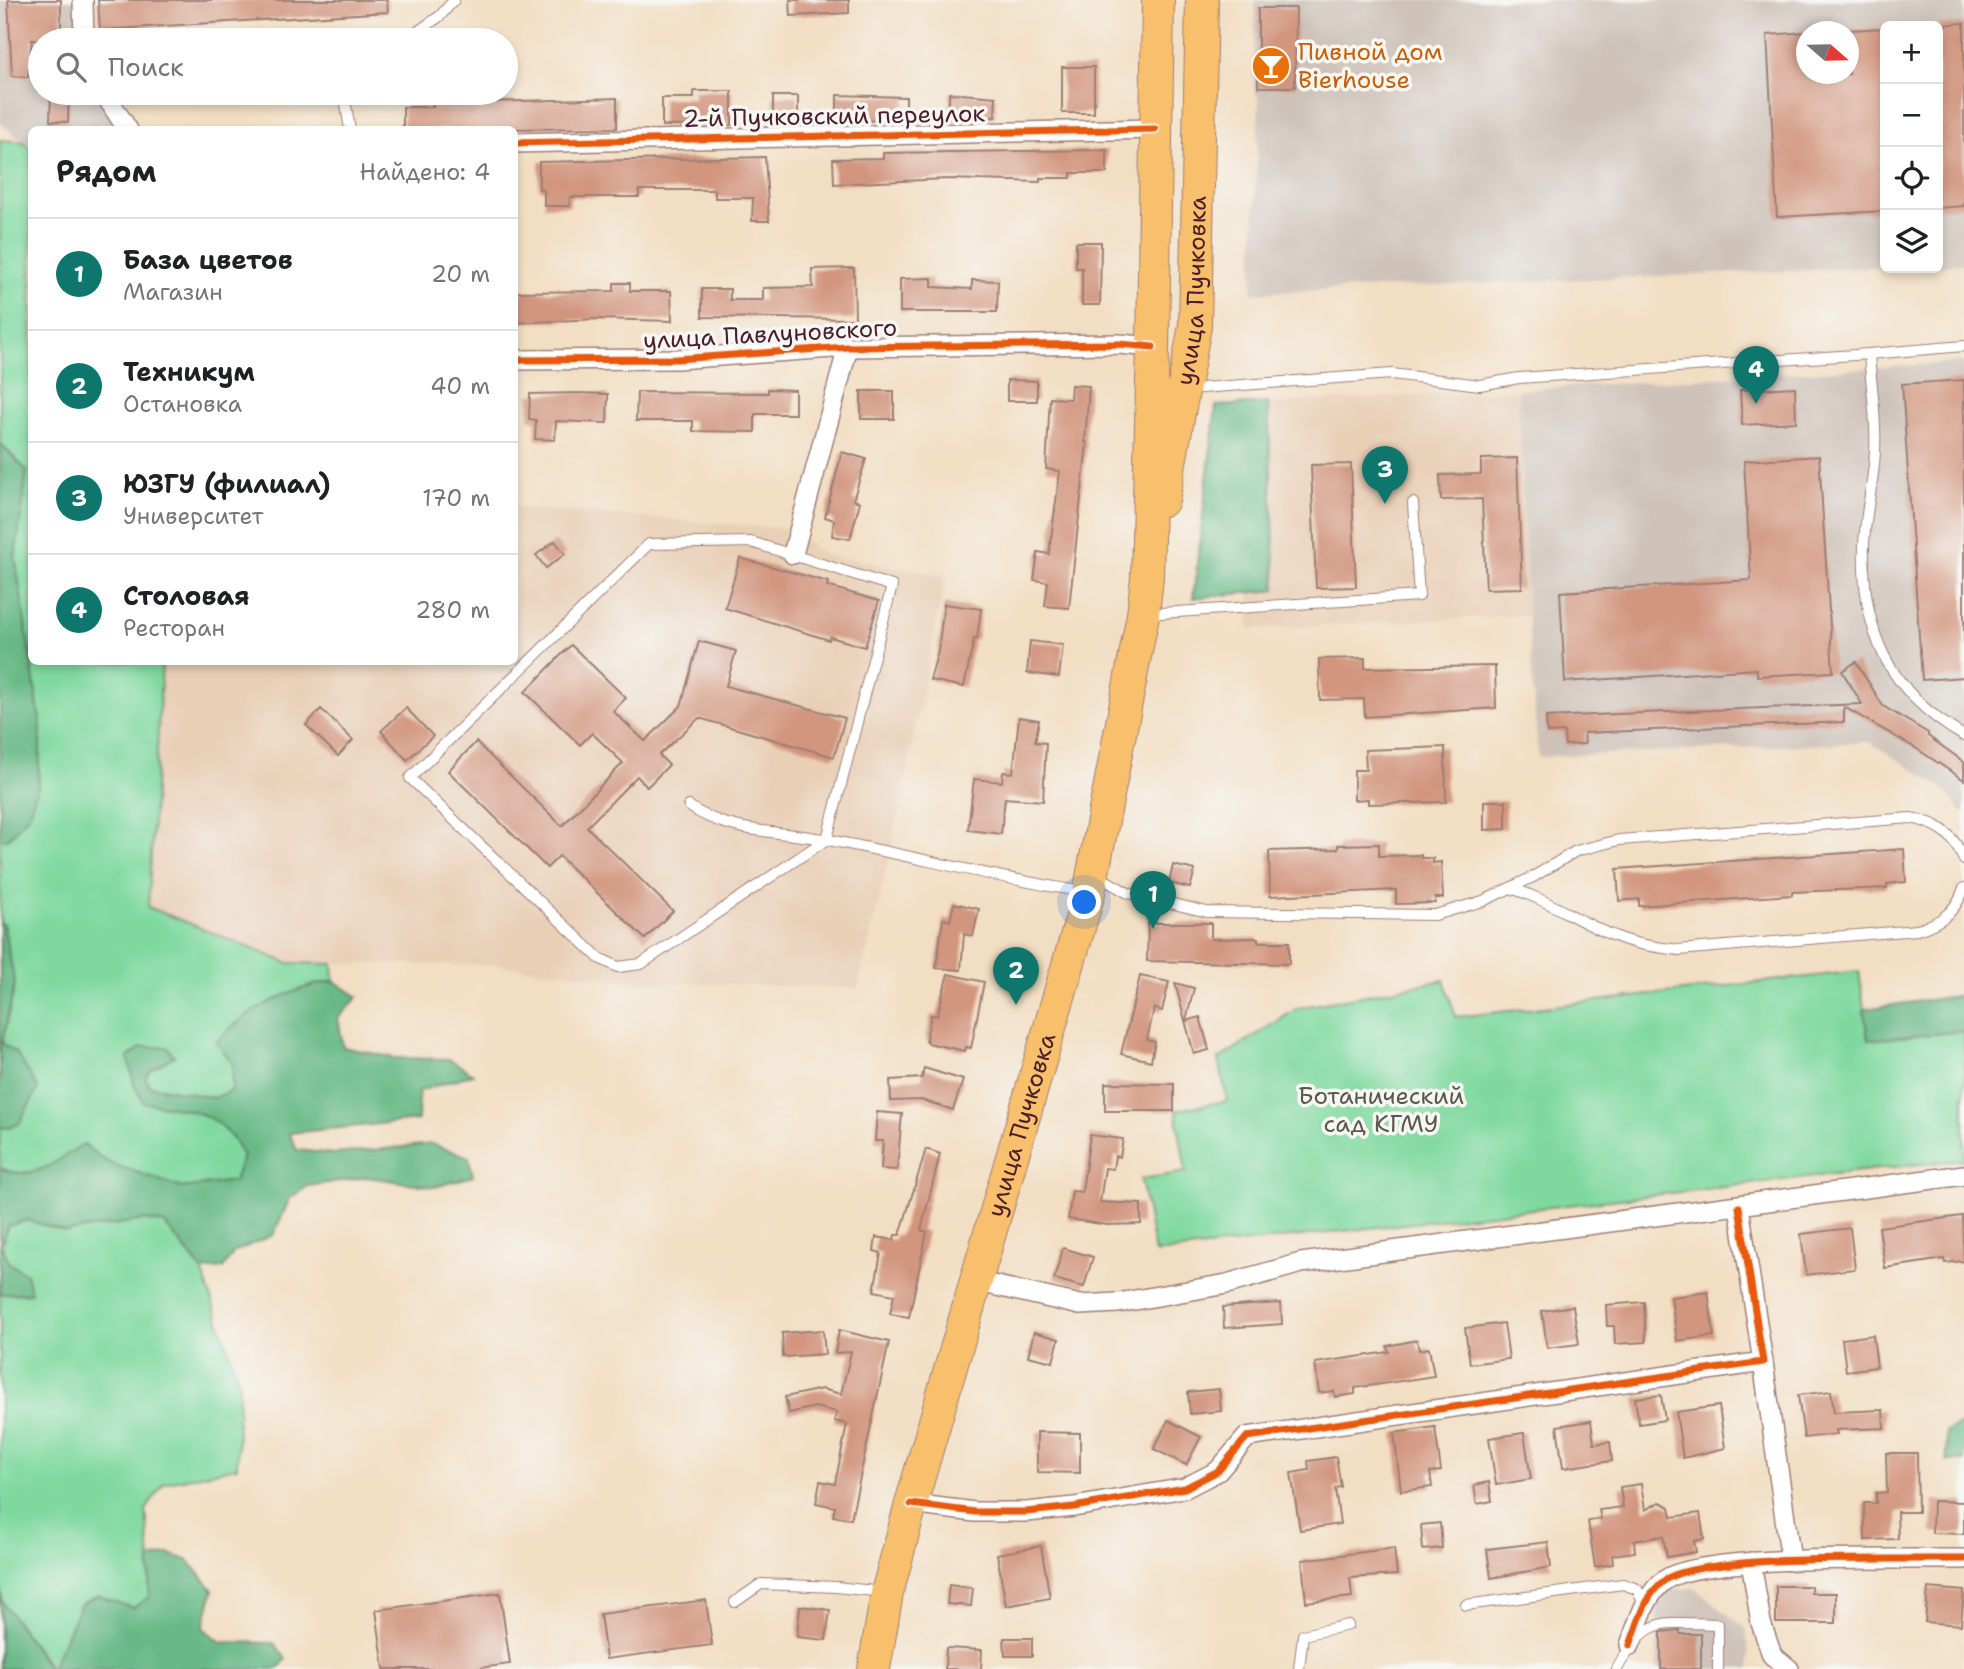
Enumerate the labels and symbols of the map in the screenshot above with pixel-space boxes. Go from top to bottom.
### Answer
north arrow [1796,21,1859,84]
place label: Пивной дом Bierhouse [1298,36,1442,96]
bar icon: Пивной дом Bierhouse [1250,45,1292,87]
street label: 2-й Пучковский переулок [683,97,986,135]
street label: улица Пучковка [1168,195,1214,388]
street label: улица Павлуновского [642,311,898,357]
pin: 4 [1733,346,1779,404]
pin: 3 [1362,446,1408,504]
pin: 1 [1130,871,1176,929]
your location [1067,885,1101,919]
pin: 2 [993,947,1039,1005]
street label: улица Пучковка [979,1029,1063,1221]
park label: Ботанический сад КГМУ [1298,1080,1464,1140]

